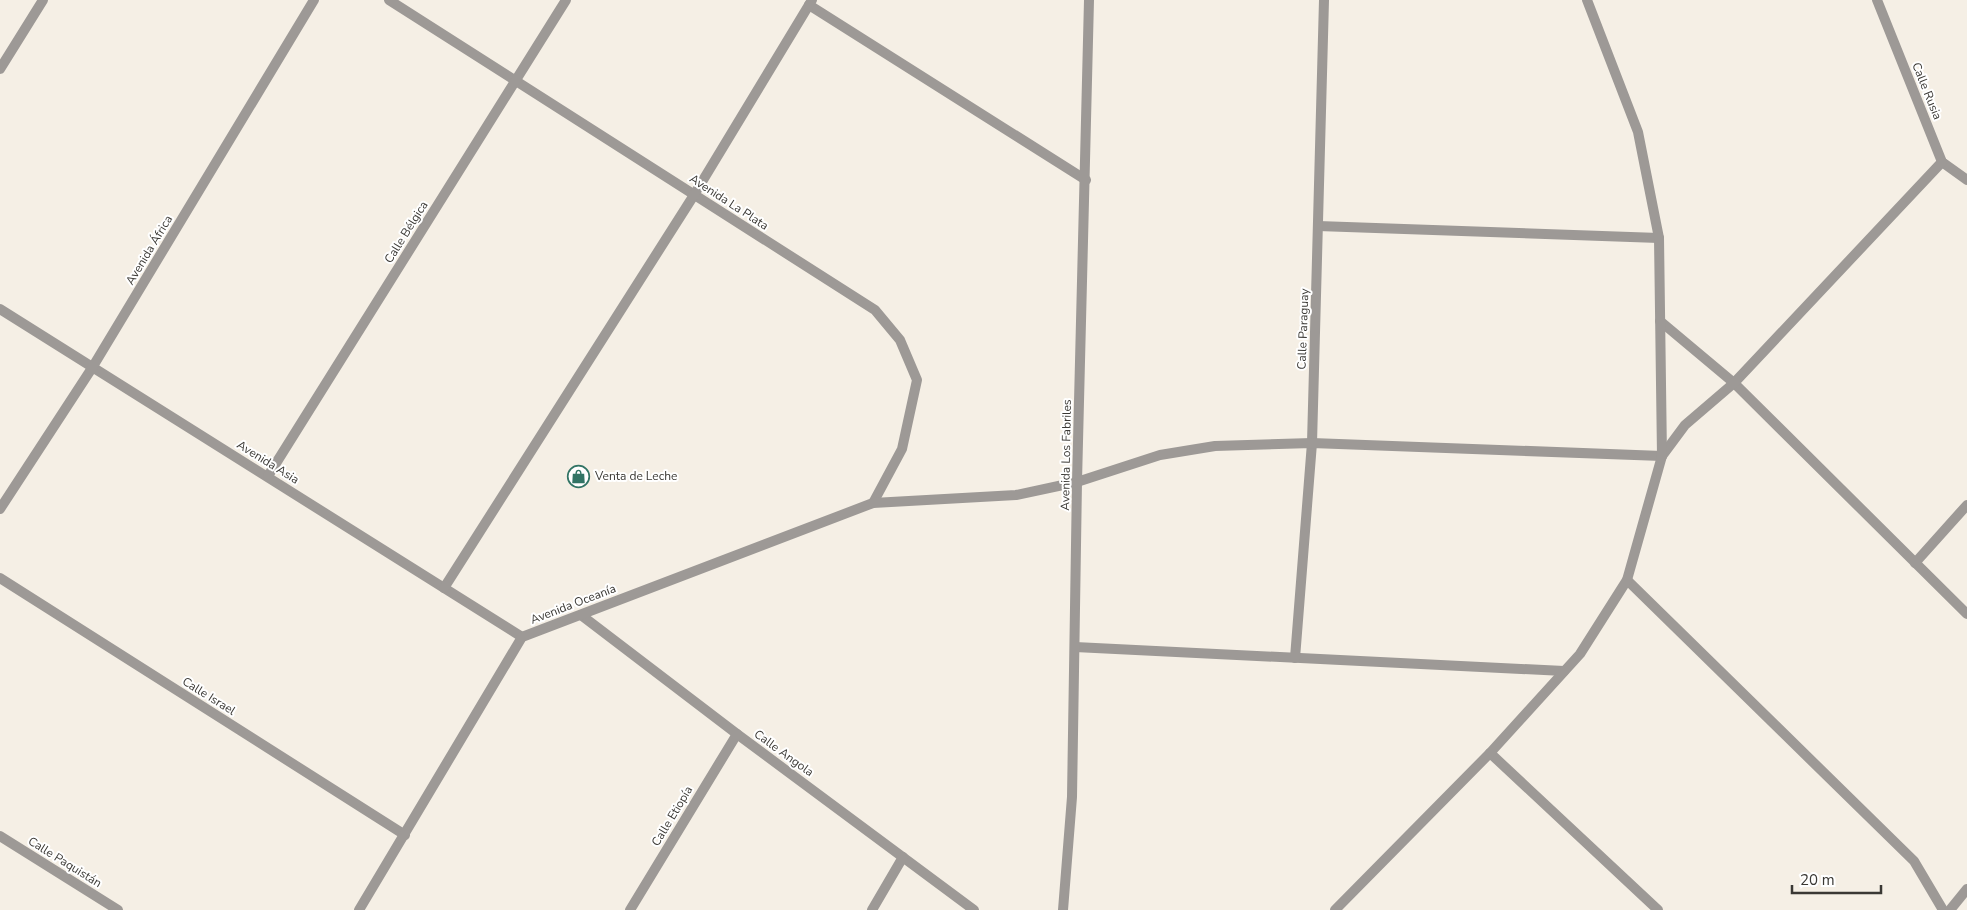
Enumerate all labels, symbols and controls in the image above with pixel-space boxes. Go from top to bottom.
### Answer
street label: Calle Rusia [1908,60,1946,122]
street label: Avenida La Plata [686,171,772,233]
street label: Calle Bélgica [381,198,431,266]
street label: Avenida África [122,212,176,288]
street label: Calle Paraguay [1294,287,1312,370]
street label: Avenida Los Fabriles [1057,399,1075,511]
street label: Avenida Asia [234,437,302,487]
shop icon: Venta de Leche [567,464,591,488]
place label: Venta de Leche [594,468,677,484]
street label: Avenida Oceanía [528,580,618,628]
street label: Calle Israel [179,673,239,719]
street label: Calle Angola [751,726,817,780]
street label: Calle Etiopía [648,783,696,849]
street label: Calle Paquistán [25,833,105,891]
scale bar [1792,862,1881,894]
text: 20 m [1800,870,1835,890]

